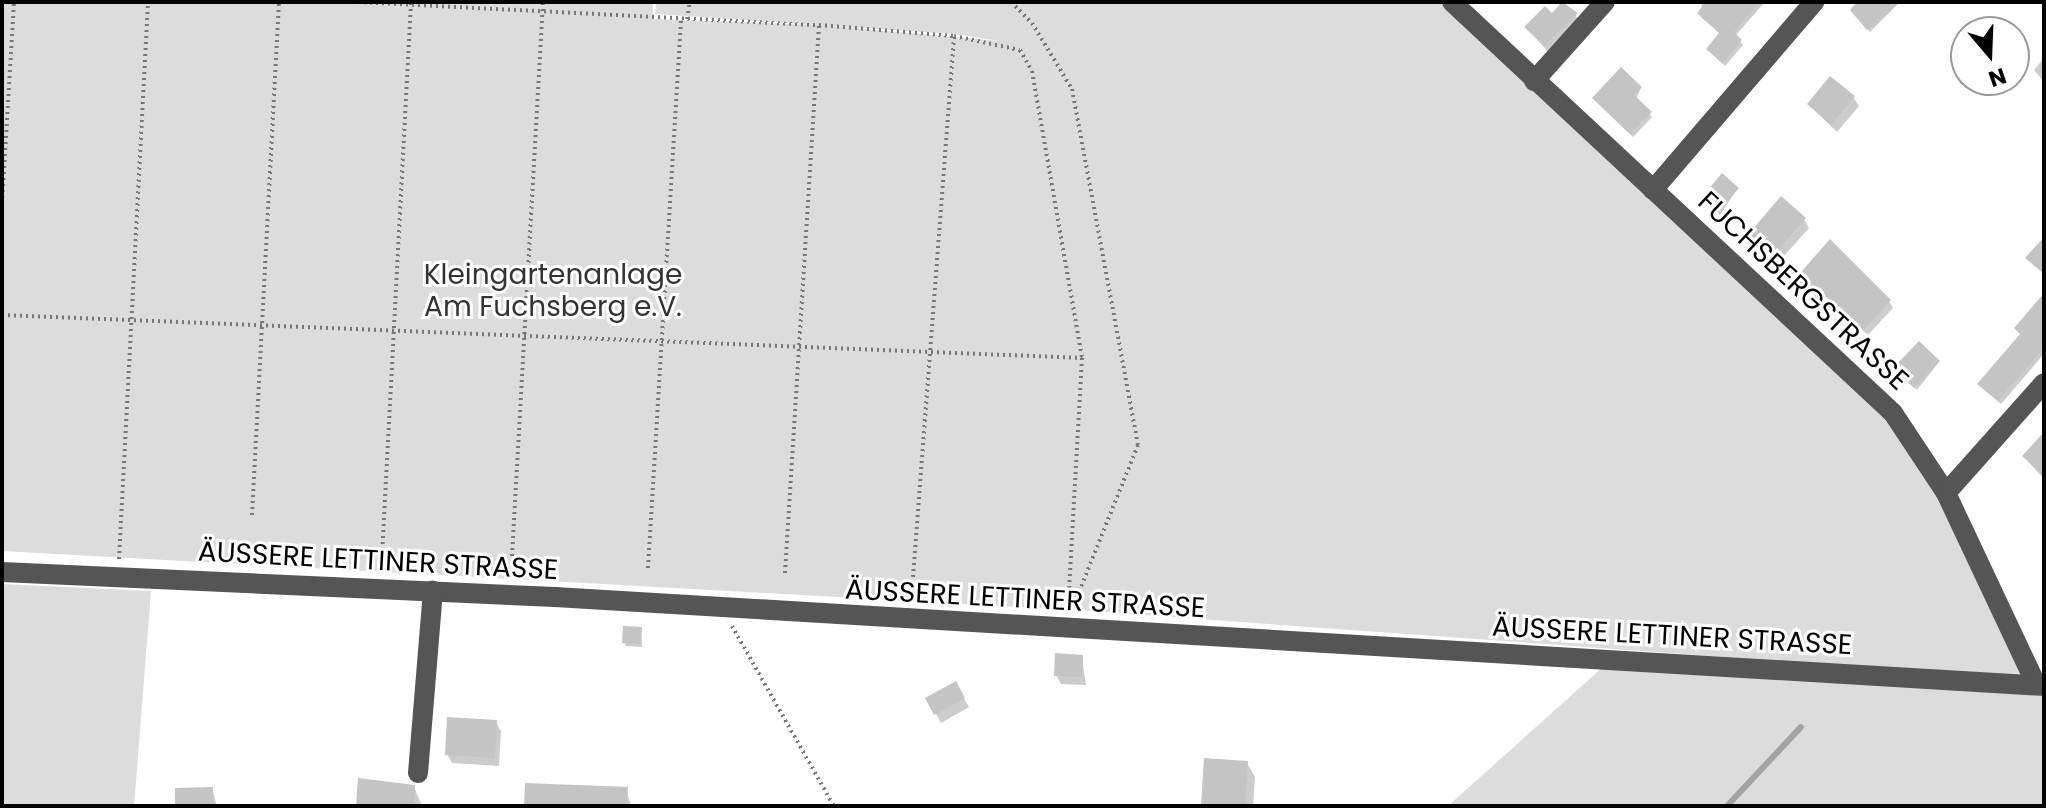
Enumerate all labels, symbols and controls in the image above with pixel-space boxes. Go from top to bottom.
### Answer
north arrow [1950,16,2030,96]
text: N [1984,60,2010,95]
street label: FUCHSBERGSTRASSE [1691,185,1915,397]
park label: Kleingartenanlage Am Fuchsberg e.V. [424,258,682,324]
street label: ÄUSSERE LETTINER STRASSE [197,535,559,587]
street label: ÄUSSERE LETTINER STRASSE [844,573,1206,625]
street label: ÄUSSERE LETTINER STRASSE [1491,610,1853,662]

